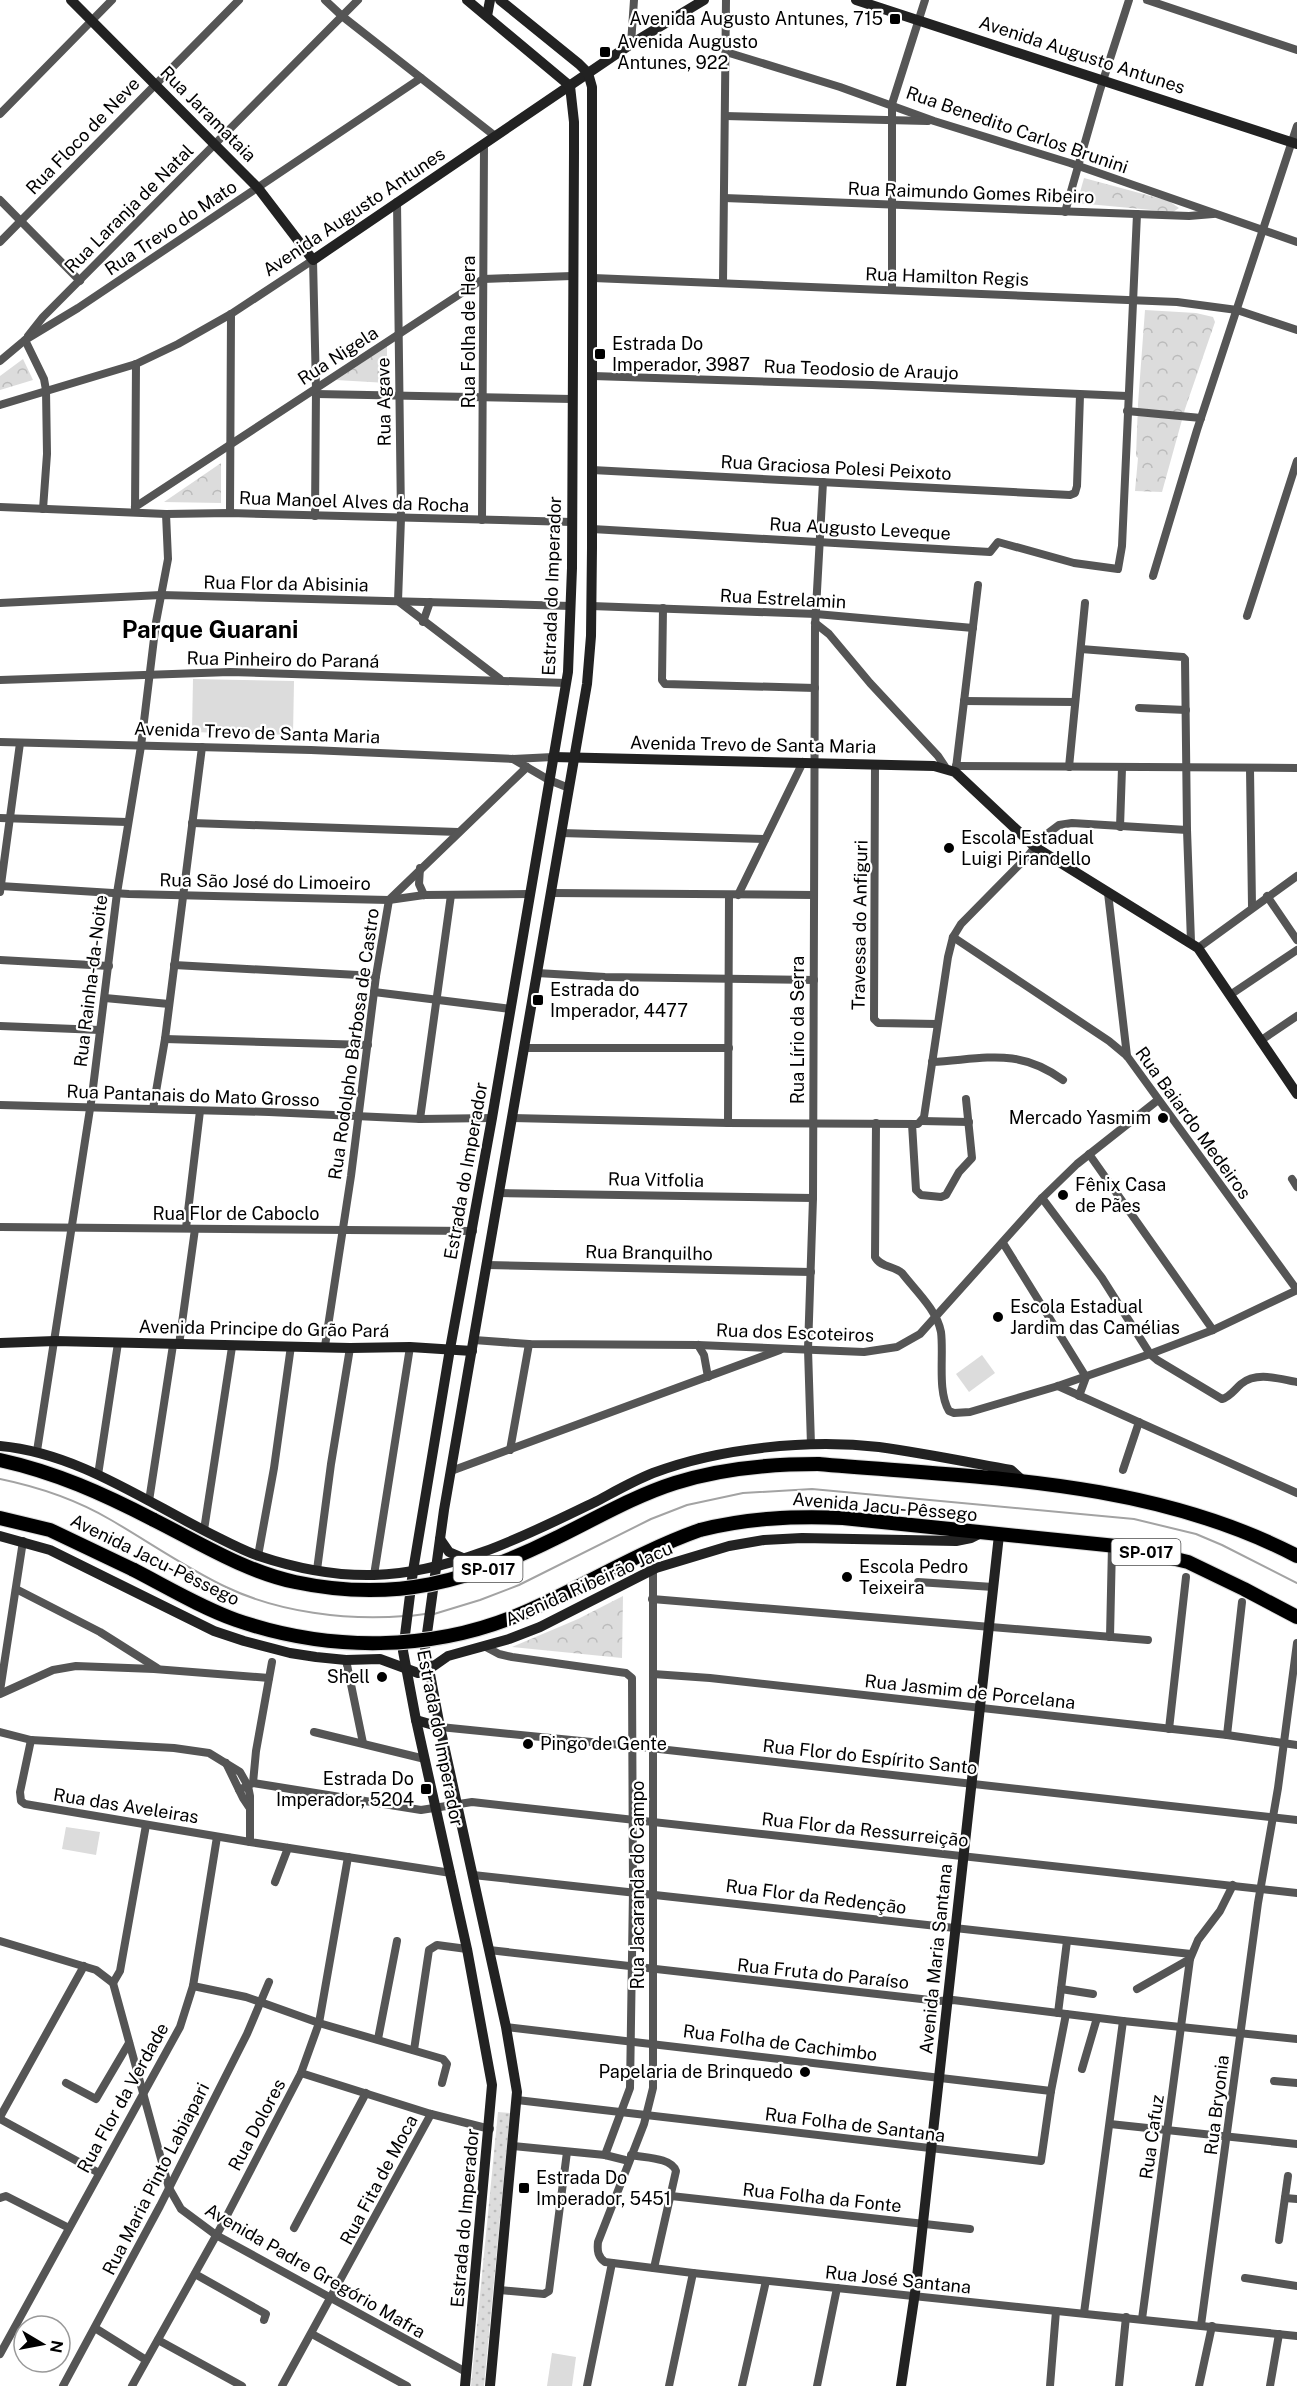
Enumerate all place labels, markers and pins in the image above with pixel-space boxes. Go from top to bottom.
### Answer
place label: Avenida Augusto Antunes, 715 [629,8,883,29]
marker: Avenida Augusto Antunes, 715 [888,12,902,26]
place label: Avenida Augusto Antunes, 922 [617,31,758,73]
marker: Avenida Augusto Antunes, 922 [598,45,612,59]
place label: Estrada Do Imperador, 3987 [612,333,750,375]
marker: Estrada Do Imperador, 3987 [593,347,607,361]
place label: Escola Estadual Luigi Pirandello [961,827,1094,869]
marker: Escola Estadual Luigi Pirandello [942,841,956,855]
place label: Estrada do Imperador, 4477 [550,979,688,1021]
marker: Estrada do Imperador, 4477 [531,993,545,1007]
place label: Mercado Yasmim [1009,1107,1151,1128]
marker: Mercado Yasmim [1156,1111,1170,1125]
place label: Fênix Casa de Pães [1075,1174,1166,1216]
marker: Fênix Casa de Pães [1056,1188,1070,1202]
place label: Escola Estadual Jardim das Camélias [1010,1296,1180,1338]
marker: Escola Estadual Jardim das Camélias [991,1310,1005,1324]
place label: Escola Pedro Teixeira [859,1556,968,1598]
marker: Escola Pedro Teixeira [840,1570,854,1584]
place label: Shell [327,1666,370,1687]
marker: Shell [375,1670,389,1684]
place label: Pingo de Gente [540,1733,667,1754]
marker: Pingo de Gente [521,1737,535,1751]
place label: Estrada Do Imperador, 5204 [276,1768,414,1810]
marker: Estrada Do Imperador, 5204 [419,1782,433,1796]
place label: Papelaria de Brinquedo [598,2061,793,2082]
marker: Papelaria de Brinquedo [798,2065,812,2079]
place label: Estrada Do Imperador, 5451 [536,2167,671,2209]
marker: Estrada Do Imperador, 5451 [517,2181,531,2195]

